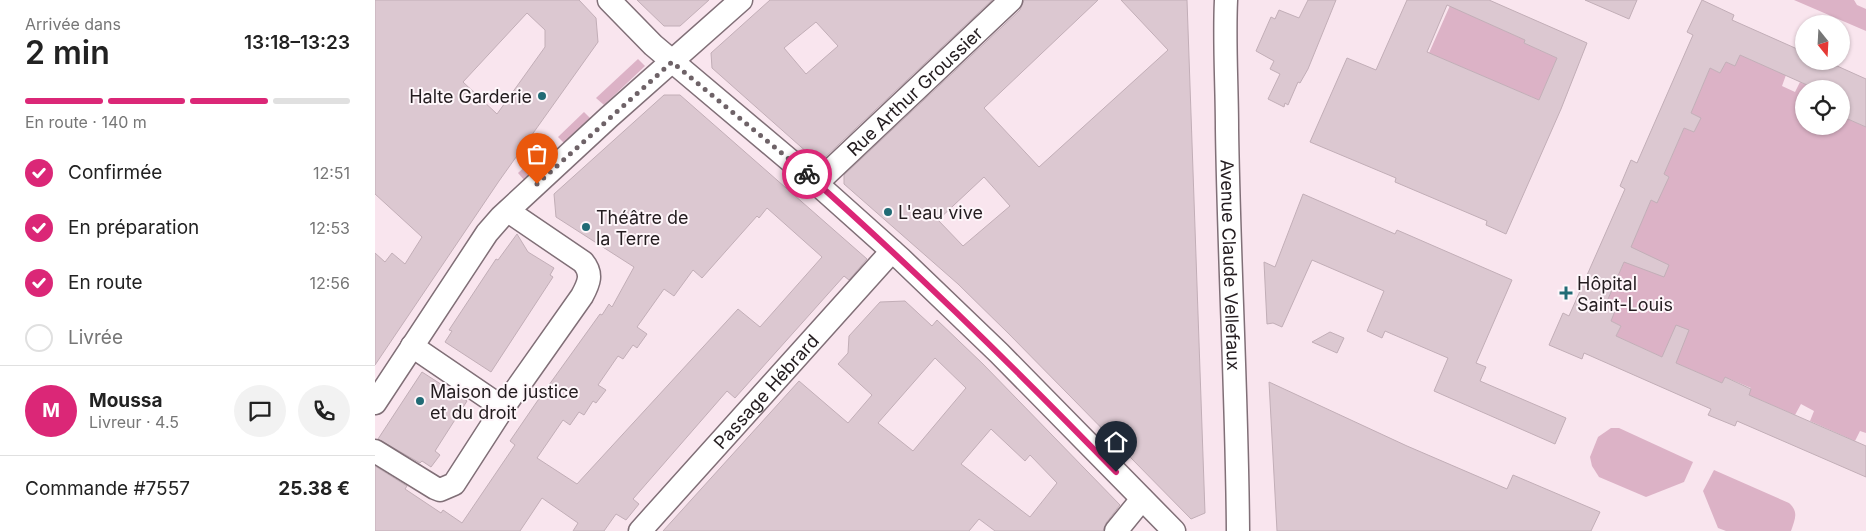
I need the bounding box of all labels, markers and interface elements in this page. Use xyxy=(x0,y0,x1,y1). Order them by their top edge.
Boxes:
text: Arrivée dans xyxy=(25,14,121,34)
north arrow xyxy=(1795,15,1850,70)
map controls xyxy=(1795,15,1850,135)
street label: Rue Arthur Groussier xyxy=(842,22,987,160)
text: 13:18–13:23 xyxy=(244,31,350,54)
text: 2 min xyxy=(25,33,110,72)
button: locate xyxy=(1795,80,1850,135)
place label: Halte Garderie xyxy=(409,86,532,107)
marker: Halte Garderie xyxy=(536,90,548,102)
text: En route · 140 m xyxy=(25,112,147,132)
pin xyxy=(516,133,558,184)
icon: bag xyxy=(523,140,551,168)
courier xyxy=(782,149,832,199)
icon: check xyxy=(25,159,53,187)
street label: Avenue Claude Vellefaux xyxy=(1217,159,1245,371)
icon: bike xyxy=(793,160,821,188)
text: Confirmée xyxy=(68,161,162,184)
text: 12:51 xyxy=(313,163,350,183)
place label: L'eau vive xyxy=(898,202,983,223)
marker: L'eau vive xyxy=(882,206,894,218)
place label: Théâtre de la Terre xyxy=(596,207,688,249)
icon: check xyxy=(25,214,53,242)
text: En préparation xyxy=(68,216,199,239)
text: 12:53 xyxy=(310,218,350,238)
marker: Théâtre de la Terre xyxy=(580,221,592,233)
icon: check xyxy=(25,269,53,297)
text: En route xyxy=(68,271,143,294)
text: 12:56 xyxy=(309,273,350,293)
place label: Hôpital Saint-Louis xyxy=(1577,273,1673,315)
marker: Hôpital Saint-Louis xyxy=(1559,286,1573,300)
text: Livrée xyxy=(68,326,123,349)
street label: Passage Hébrard xyxy=(709,330,823,453)
place label: Maison de justice et du droit xyxy=(430,381,579,423)
button: chat xyxy=(234,385,286,437)
button: phone xyxy=(298,385,350,437)
text: Moussa xyxy=(89,389,163,412)
marker: Maison de justice et du droit xyxy=(414,395,426,407)
text: M xyxy=(42,399,60,422)
text: Livreur · 4.5 xyxy=(89,412,179,432)
pin xyxy=(1095,421,1137,472)
icon: home xyxy=(1102,428,1130,456)
text: Commande #7557 xyxy=(25,477,190,500)
text: 25.38 € xyxy=(278,477,350,500)

